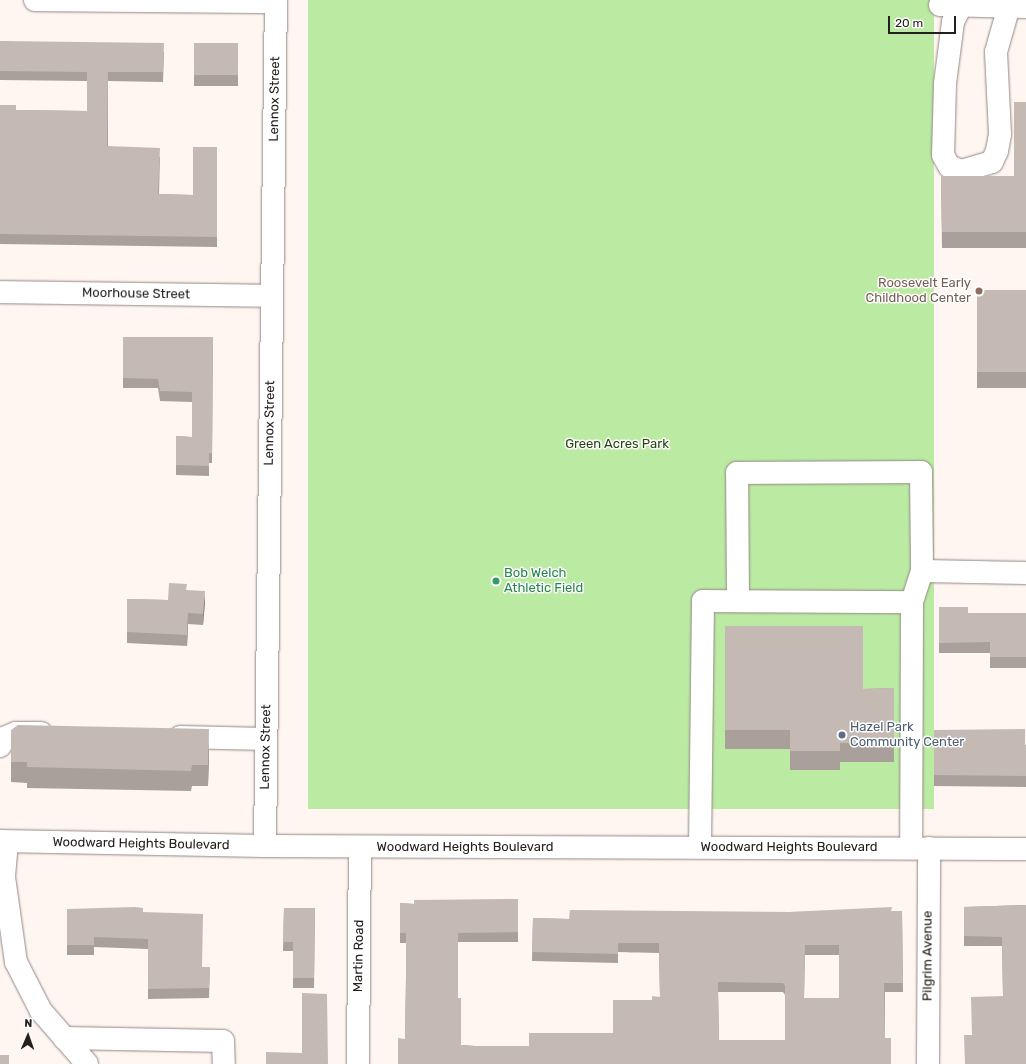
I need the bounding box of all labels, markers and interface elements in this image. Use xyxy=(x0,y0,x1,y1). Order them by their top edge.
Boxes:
scale bar xyxy=(890,8,958,34)
text: 20 m xyxy=(895,16,923,30)
street label: Lennox Street xyxy=(266,56,284,142)
place label: Roosevelt Early Childhood Center xyxy=(866,276,971,307)
street label: Moorhouse Street xyxy=(82,285,190,303)
marker: Roosevelt Early Childhood Center xyxy=(974,286,984,296)
street label: Lennox Street xyxy=(261,380,279,466)
park label: Green Acres Park xyxy=(565,436,669,452)
place label: Bob Welch Athletic Field xyxy=(504,566,583,597)
marker: Bob Welch Athletic Field xyxy=(491,576,501,586)
street label: Lennox Street xyxy=(257,704,275,790)
place label: Hazel Park Community Center xyxy=(850,720,965,751)
marker: Hazel Park Community Center xyxy=(837,730,847,740)
street label: Woodward Heights Boulevard xyxy=(52,835,230,853)
street label: Woodward Heights Boulevard xyxy=(377,839,553,855)
street label: Woodward Heights Boulevard xyxy=(701,839,877,855)
street label: Pilgrim Avenue xyxy=(920,911,936,1001)
street label: Martin Road xyxy=(351,920,367,992)
north arrow xyxy=(8,1016,48,1056)
text: N xyxy=(24,1017,33,1030)

